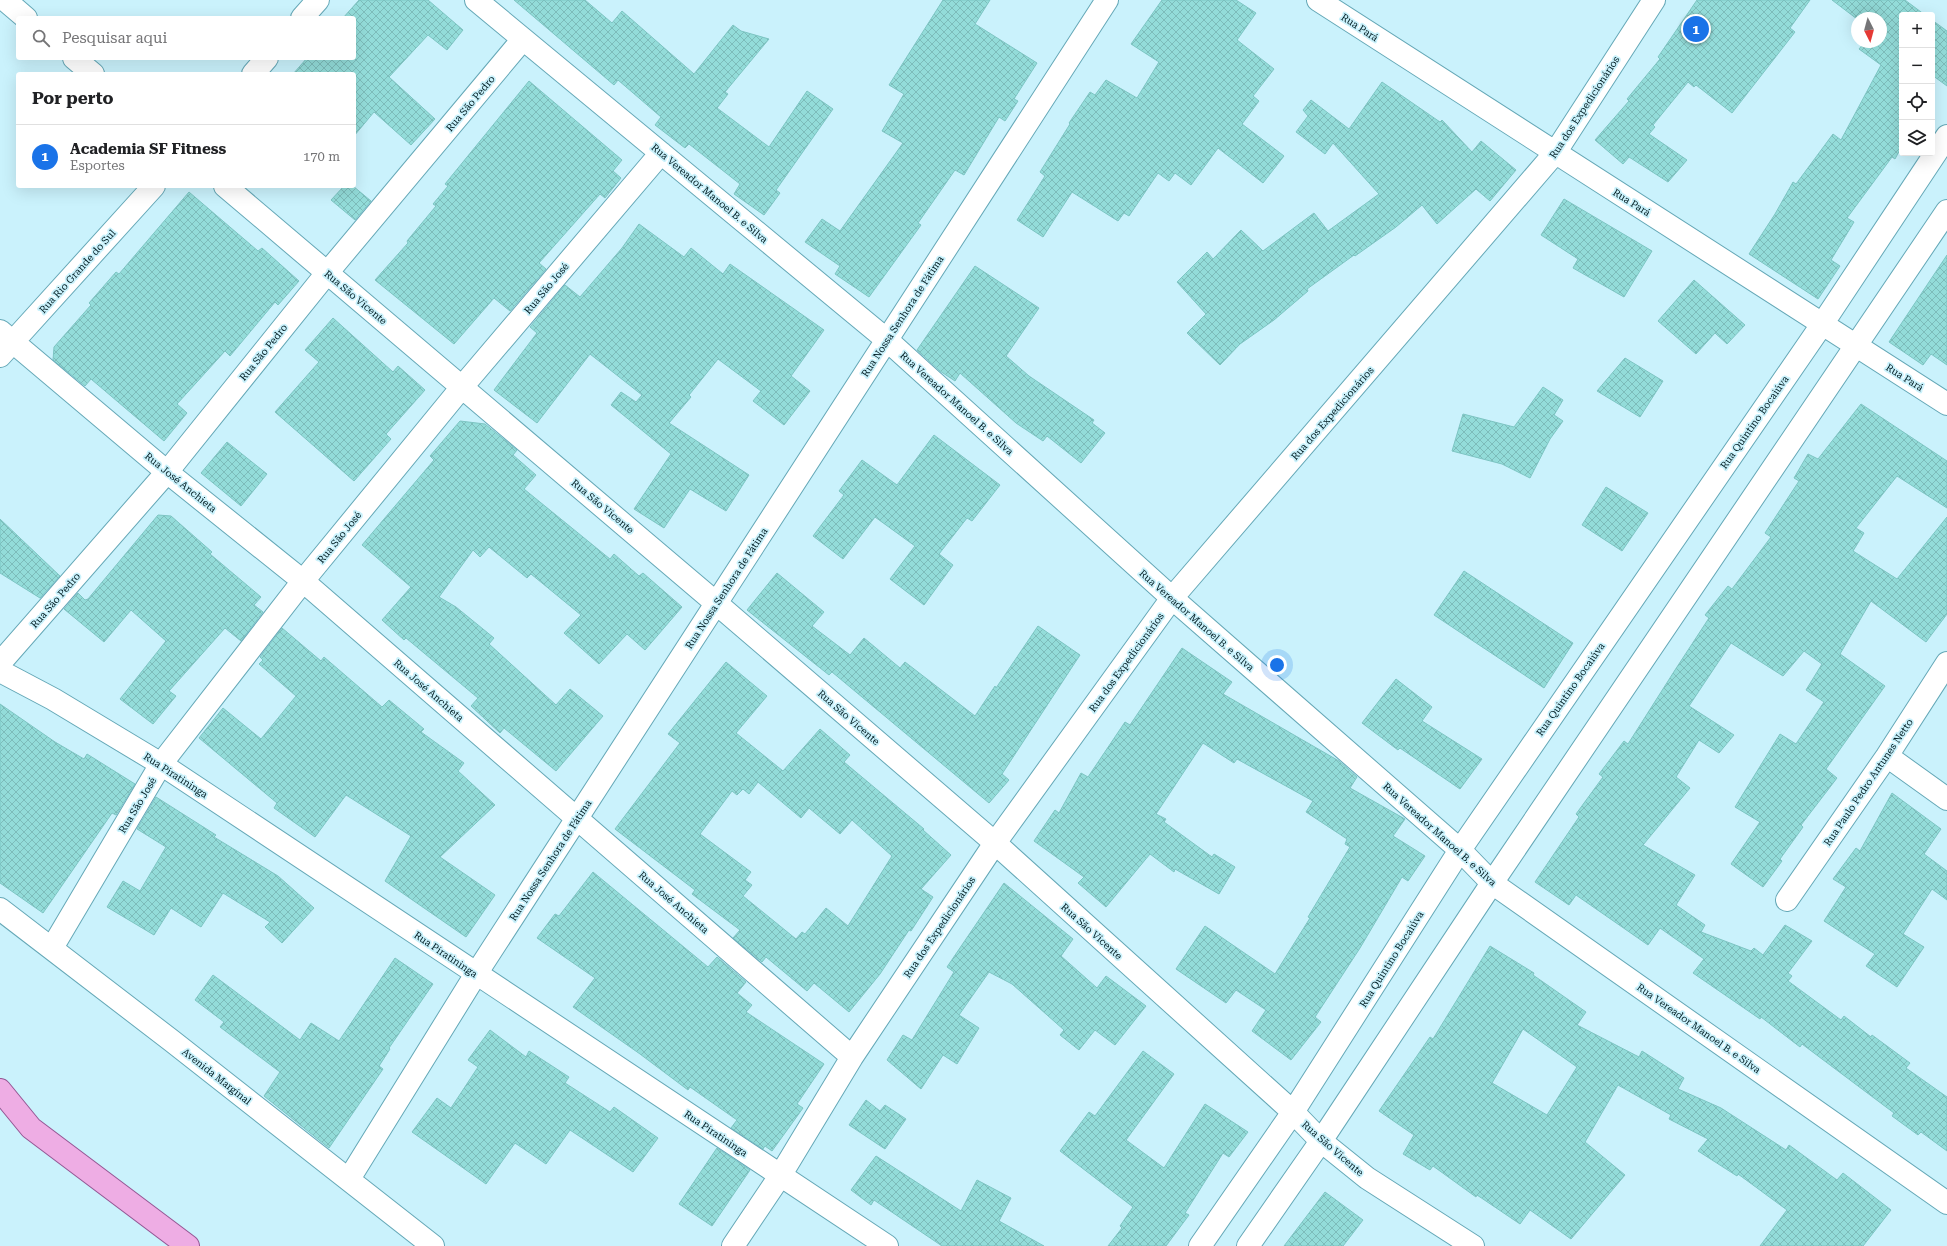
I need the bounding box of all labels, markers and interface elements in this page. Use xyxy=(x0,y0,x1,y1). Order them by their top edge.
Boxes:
street label: Rua Pará xyxy=(1339,11,1381,44)
north arrow xyxy=(1851,12,1887,48)
map controls xyxy=(1899,12,1935,156)
button: + xyxy=(1899,12,1935,48)
pin: 1 xyxy=(1683,14,1709,44)
search box xyxy=(16,16,356,60)
icon: search xyxy=(30,27,52,49)
text: Pesquisar aqui xyxy=(62,29,167,47)
button: − xyxy=(1899,48,1935,84)
street label: Rua dos Expedicionários xyxy=(1547,54,1622,160)
street label: Rua São Pedro xyxy=(444,73,497,133)
button: locate xyxy=(1899,84,1935,120)
text: Por perto xyxy=(32,88,113,108)
button: layers xyxy=(1899,120,1935,156)
text: Academia SF Fitness xyxy=(70,140,226,158)
street label: Rua Vereador Manoel B. e Silva xyxy=(649,142,770,246)
text: 1 xyxy=(41,149,49,164)
text: 170 m xyxy=(303,149,340,164)
text: Esportes xyxy=(70,158,125,173)
street label: Rua Pará xyxy=(1611,187,1653,219)
street label: Rua Rio Grande do Sul xyxy=(37,227,118,315)
street label: Rua Nossa Senhora de Fátima xyxy=(859,253,946,379)
street label: Rua São José xyxy=(522,260,571,316)
street label: Rua São Vicente xyxy=(322,268,389,327)
street label: Rua São Pedro xyxy=(237,322,290,383)
street label: Rua Vereador Manoel B. e Silva xyxy=(898,350,1016,457)
street label: Rua Pará xyxy=(1884,362,1926,394)
street label: Rua dos Expedicionários xyxy=(1289,364,1376,462)
street label: Rua Quintino Bocaiúva xyxy=(1718,373,1791,471)
street label: Rua José Anchieta xyxy=(143,450,219,515)
street label: Rua São Vicente xyxy=(569,477,636,536)
street label: Rua São José xyxy=(315,509,364,565)
street label: Rua Nossa Senhora de Fátima xyxy=(683,525,770,651)
street label: Rua Vereador Manoel B. e Silva xyxy=(1137,568,1257,674)
street label: Rua São Pedro xyxy=(28,570,82,630)
street label: Rua dos Expedicionários xyxy=(1087,610,1166,714)
street label: Rua Quintino Bocaiúva xyxy=(1534,640,1607,738)
your location xyxy=(1267,655,1287,675)
street label: Rua José Anchieta xyxy=(392,657,466,724)
street label: Rua São Vicente xyxy=(816,688,882,747)
street label: Rua Paulo Pedro Antunes Netto xyxy=(1822,717,1915,848)
street label: Rua Piratininga xyxy=(142,751,210,800)
street label: Rua São José xyxy=(116,775,159,835)
street label: Rua Vereador Manoel B. e Silva xyxy=(1381,781,1499,888)
street label: Rua Nossa Senhora de Fátima xyxy=(507,797,594,923)
street label: Rua José Anchieta xyxy=(637,869,711,936)
street label: Rua dos Expedicionários xyxy=(901,874,978,980)
street label: Rua São Vicente xyxy=(1059,901,1125,962)
street label: Rua Quintino Bocaiúva xyxy=(1357,909,1426,1009)
street label: Rua Piratininga xyxy=(412,929,480,980)
street label: Rua Vereador Manoel B. e Silva xyxy=(1635,981,1763,1076)
street label: Avenida Marginal xyxy=(180,1046,253,1107)
street label: Rua Piratininga xyxy=(682,1108,750,1159)
street label: Rua São Vicente xyxy=(1300,1119,1366,1178)

